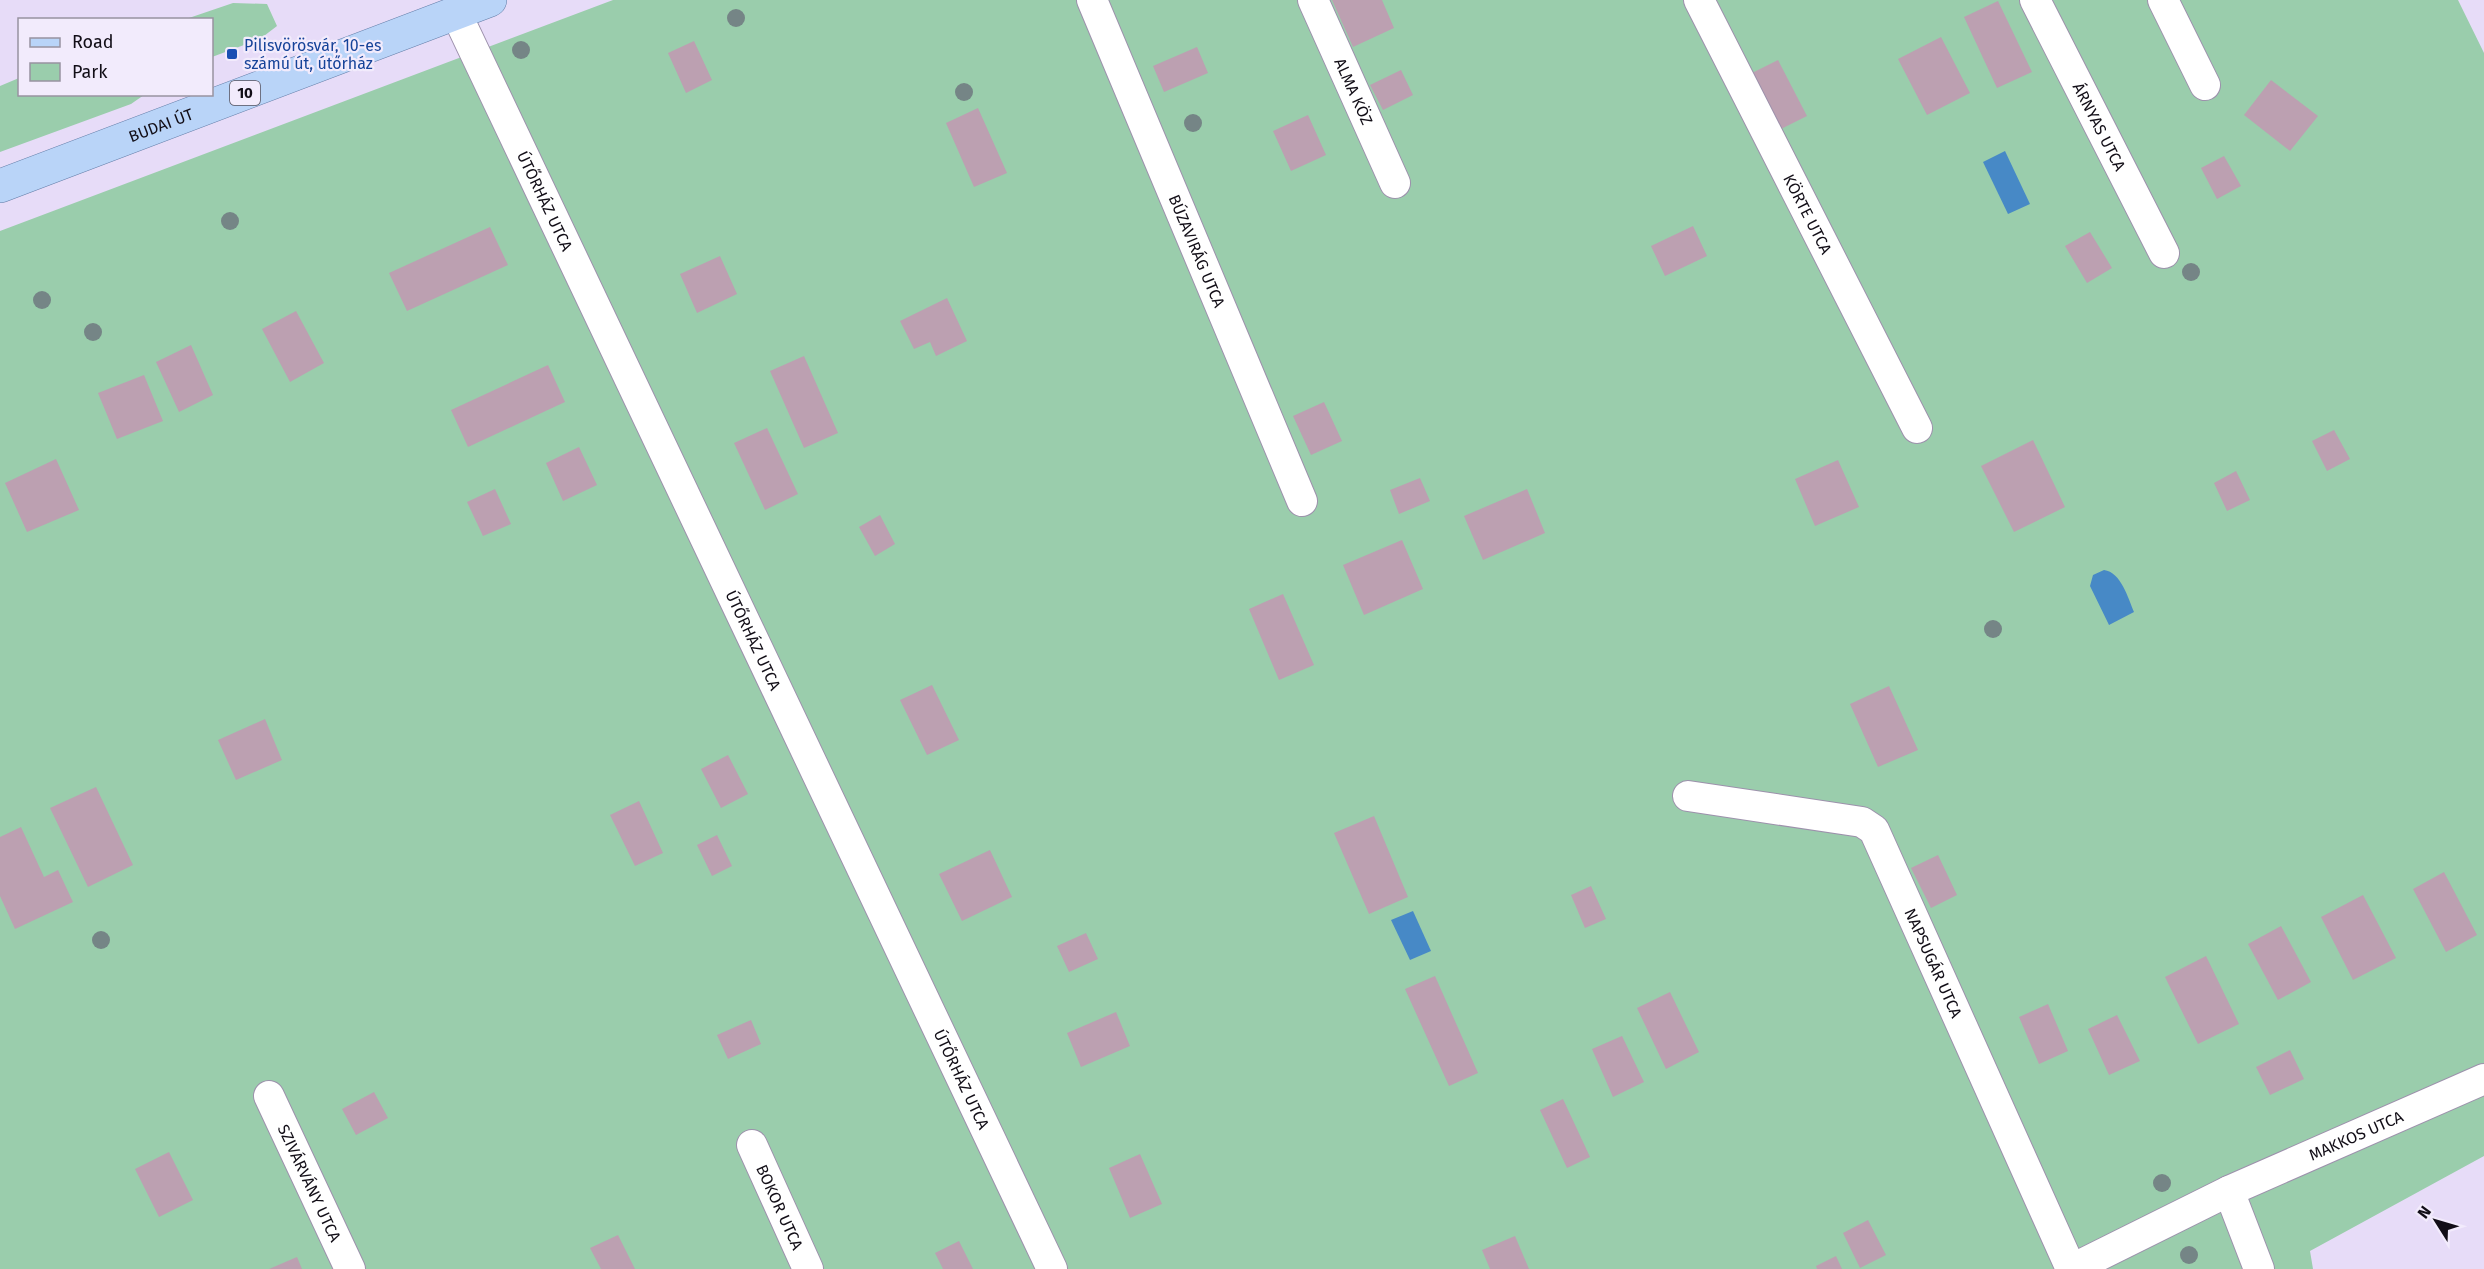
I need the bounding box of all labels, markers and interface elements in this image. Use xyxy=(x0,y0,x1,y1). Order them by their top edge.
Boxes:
legend xyxy=(18,18,213,96)
text: Road xyxy=(72,31,114,53)
place label: Pilisvörösvár, 10-es számú út, útőrház xyxy=(244,36,381,73)
marker: Pilisvörösvár, 10-es számú út, útőrház xyxy=(225,47,239,61)
street label: ALMA KÖZ xyxy=(1331,55,1377,128)
text: Park xyxy=(72,61,108,83)
street label: ÁRNYAS UTCA xyxy=(2069,79,2130,175)
road number: 10 xyxy=(230,81,260,105)
street label: BUDAI ÚT xyxy=(126,104,196,146)
street label: ÚTŐRHÁZ UTCA xyxy=(513,148,577,255)
street label: KÖRTE UTCA xyxy=(1780,171,1837,258)
street label: BÚZAVIRÁG UTCA xyxy=(1165,192,1230,311)
street label: ÚTŐRHÁZ UTCA xyxy=(722,587,786,694)
street label: NAPSUGÁR UTCA xyxy=(1901,905,1967,1021)
street label: ÚTŐRHÁZ UTCA xyxy=(930,1026,994,1133)
street label: MAKKOS UTCA xyxy=(2306,1106,2406,1164)
street label: SZIVÁRVÁNY UTCA xyxy=(274,1121,346,1245)
street label: BOKOR UTCA xyxy=(753,1161,808,1253)
north arrow xyxy=(2406,1191,2466,1251)
text: N xyxy=(2414,1202,2435,1222)

